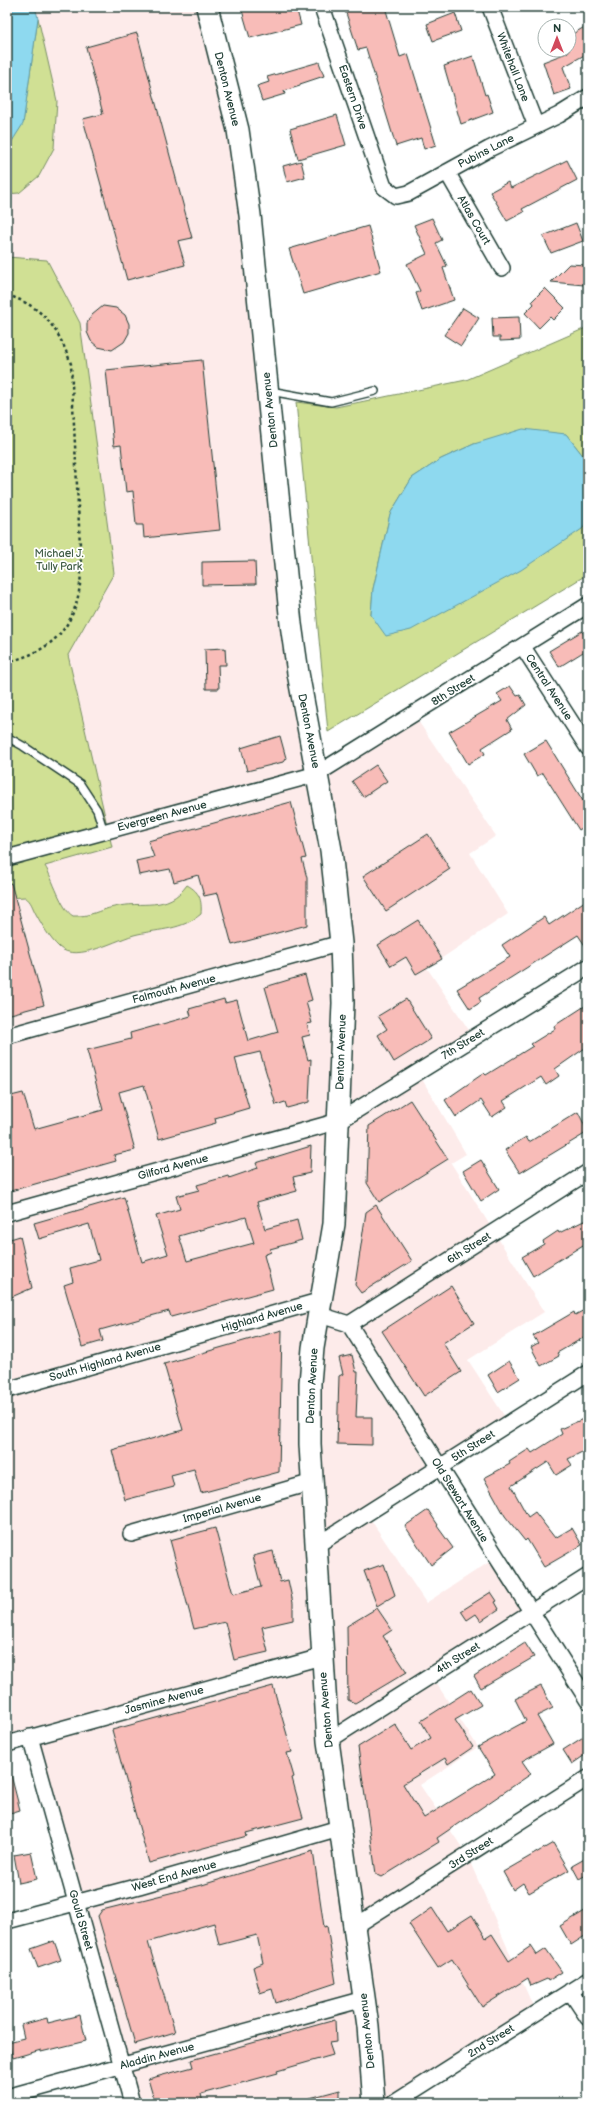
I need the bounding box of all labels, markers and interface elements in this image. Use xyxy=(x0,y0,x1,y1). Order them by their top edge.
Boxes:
north arrow xyxy=(537,18,577,58)
text: N xyxy=(553,22,561,35)
street label: Whitehall Lane xyxy=(494,31,532,104)
street label: Denton Avenue xyxy=(212,51,243,128)
street label: Eastern Drive xyxy=(336,63,370,131)
street label: Pubins Lane xyxy=(456,131,517,171)
street label: Atlas Court xyxy=(455,193,494,247)
street label: Denton Avenue xyxy=(260,371,280,448)
park label: Michael J. Tully Park xyxy=(34,547,84,573)
street label: Central Avenue xyxy=(523,651,575,723)
street label: 8th Street xyxy=(429,671,478,708)
street label: Denton Avenue xyxy=(295,692,323,770)
street label: Evergreen Avenue xyxy=(116,798,209,834)
street label: Falmouth Avenue xyxy=(131,972,217,1006)
street label: Denton Avenue xyxy=(333,1013,349,1090)
street label: 7th Street xyxy=(439,1025,487,1062)
street label: Gilford Avenue xyxy=(136,1151,210,1183)
street label: 6th Street xyxy=(445,1229,494,1267)
street label: Highland Avenue xyxy=(220,1299,305,1335)
street label: South Highland Avenue xyxy=(48,1340,163,1384)
street label: Denton Avenue xyxy=(304,1347,321,1424)
street label: 5th Street xyxy=(449,1427,498,1464)
street label: Old Stewart Avenue xyxy=(429,1455,491,1545)
street label: Imperial Avenue xyxy=(182,1491,263,1525)
street label: 4th Street xyxy=(434,1639,483,1677)
street label: Denton Avenue xyxy=(316,1671,336,1748)
street label: Jasmine Avenue xyxy=(123,1683,205,1717)
street label: 3rd Street xyxy=(446,1834,496,1872)
street label: West End Avenue xyxy=(130,1858,218,1894)
street label: Gould Street xyxy=(66,1888,96,1952)
street label: Denton Avenue xyxy=(357,1992,377,2069)
street label: 2nd Street xyxy=(466,2021,517,2060)
street label: Aladdin Avenue xyxy=(118,2040,196,2072)

